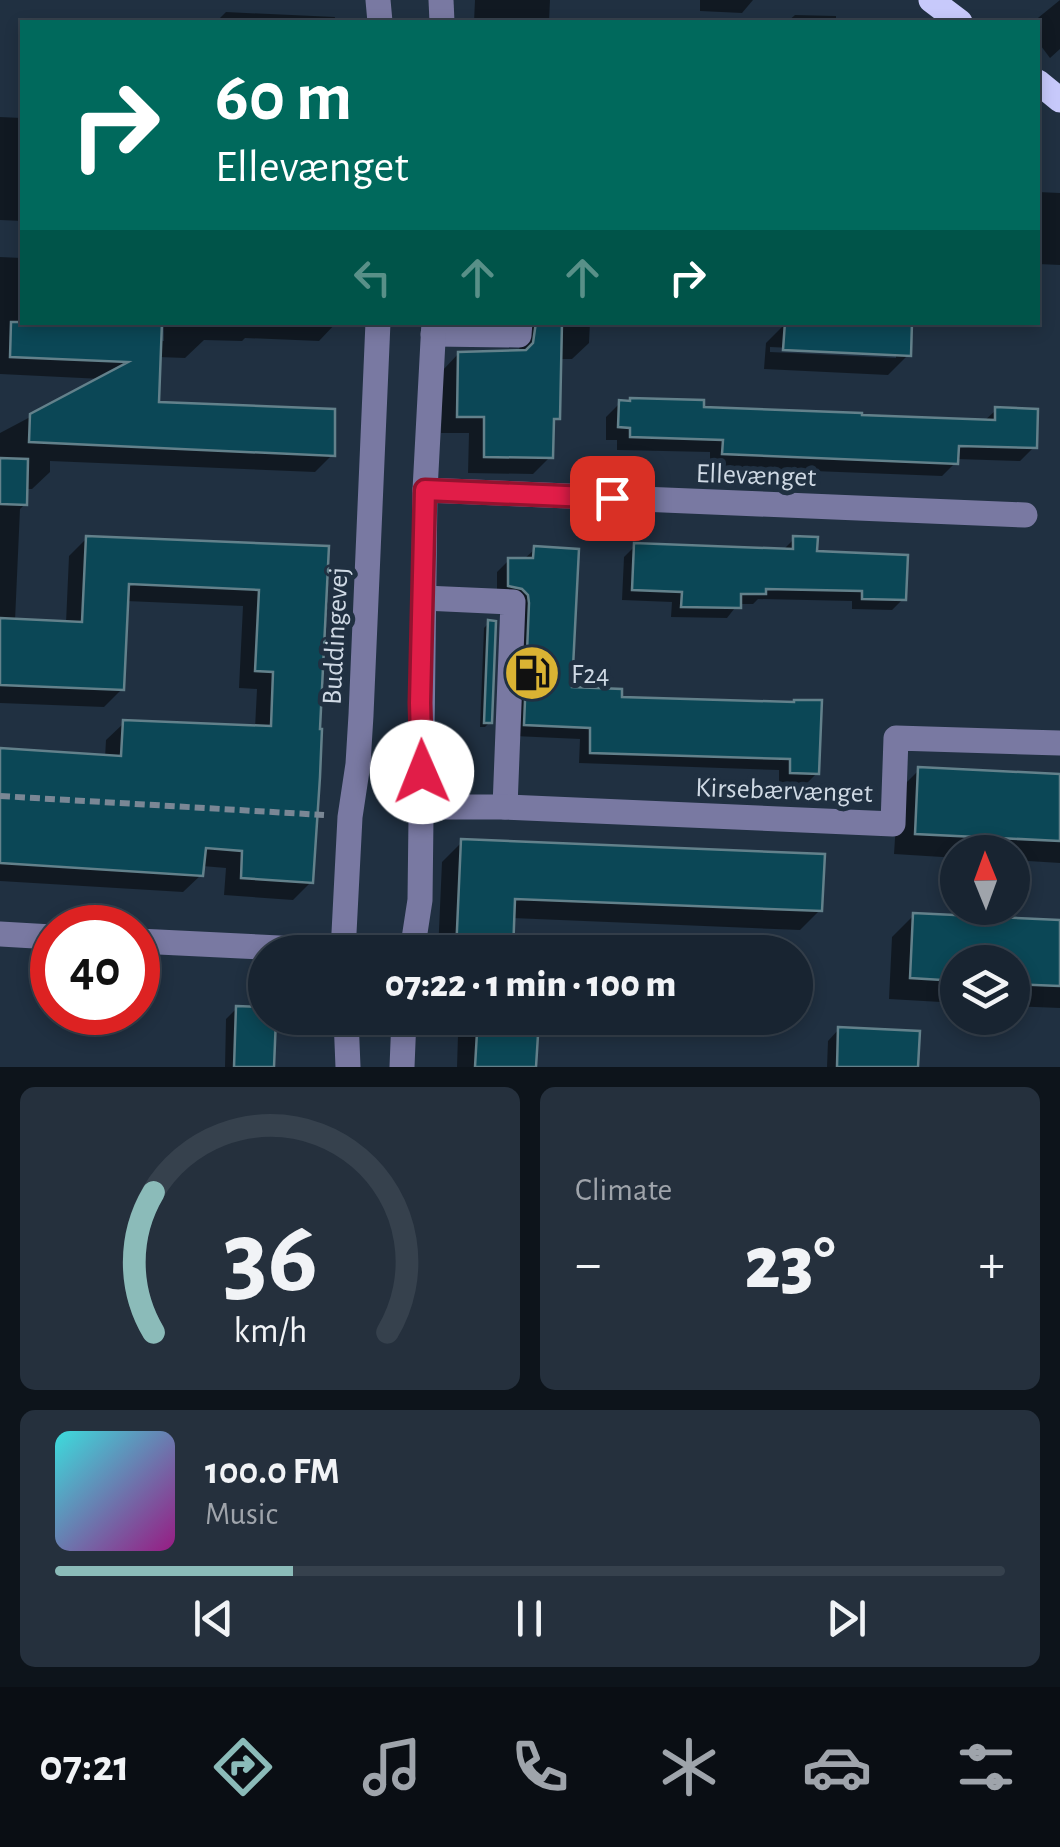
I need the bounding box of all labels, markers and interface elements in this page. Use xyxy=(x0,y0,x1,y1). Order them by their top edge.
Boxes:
icon: right xyxy=(50,60,180,190)
text: 60 m xyxy=(215,63,352,133)
text: Ellevænget xyxy=(215,145,409,190)
icon: left xyxy=(345,250,400,305)
icon: ahead xyxy=(450,250,505,305)
icon: ahead xyxy=(555,250,610,305)
icon: right xyxy=(660,250,715,305)
pin xyxy=(570,456,655,541)
street label: Ellevænget xyxy=(695,460,817,492)
icon: arrive xyxy=(585,471,640,526)
street label: Buddingevej xyxy=(318,567,354,706)
fuel station icon: F24 xyxy=(502,643,562,703)
place label: F24 xyxy=(571,661,609,689)
position arrow xyxy=(370,720,474,824)
street label: Kirsebærvænget xyxy=(695,774,873,808)
north arrow xyxy=(940,835,1030,925)
map controls xyxy=(940,835,1030,1035)
speed limit sign: 40 xyxy=(30,905,160,1035)
button: layers xyxy=(940,945,1030,1035)
text: 07:22 · 1 min · 100 m xyxy=(385,966,676,1004)
text: Climate xyxy=(575,1174,672,1206)
text: 36 xyxy=(222,1207,318,1311)
text: 23° xyxy=(745,1227,835,1302)
text: − xyxy=(575,1237,601,1292)
text: + xyxy=(979,1237,1005,1292)
text: km/h xyxy=(233,1313,307,1349)
text: 100.0 FM xyxy=(205,1453,340,1491)
text: Music xyxy=(205,1498,278,1530)
icon: previous xyxy=(186,1591,241,1646)
icon: pause xyxy=(502,1591,557,1646)
icon: next xyxy=(819,1591,874,1646)
icon: directions xyxy=(208,1732,278,1802)
icon: music xyxy=(357,1732,427,1802)
icon: phone xyxy=(505,1732,575,1802)
icon: climate xyxy=(654,1732,724,1802)
icon: car xyxy=(802,1732,872,1802)
icon: filters xyxy=(951,1732,1021,1802)
text: 07:21 xyxy=(39,1744,130,1789)

